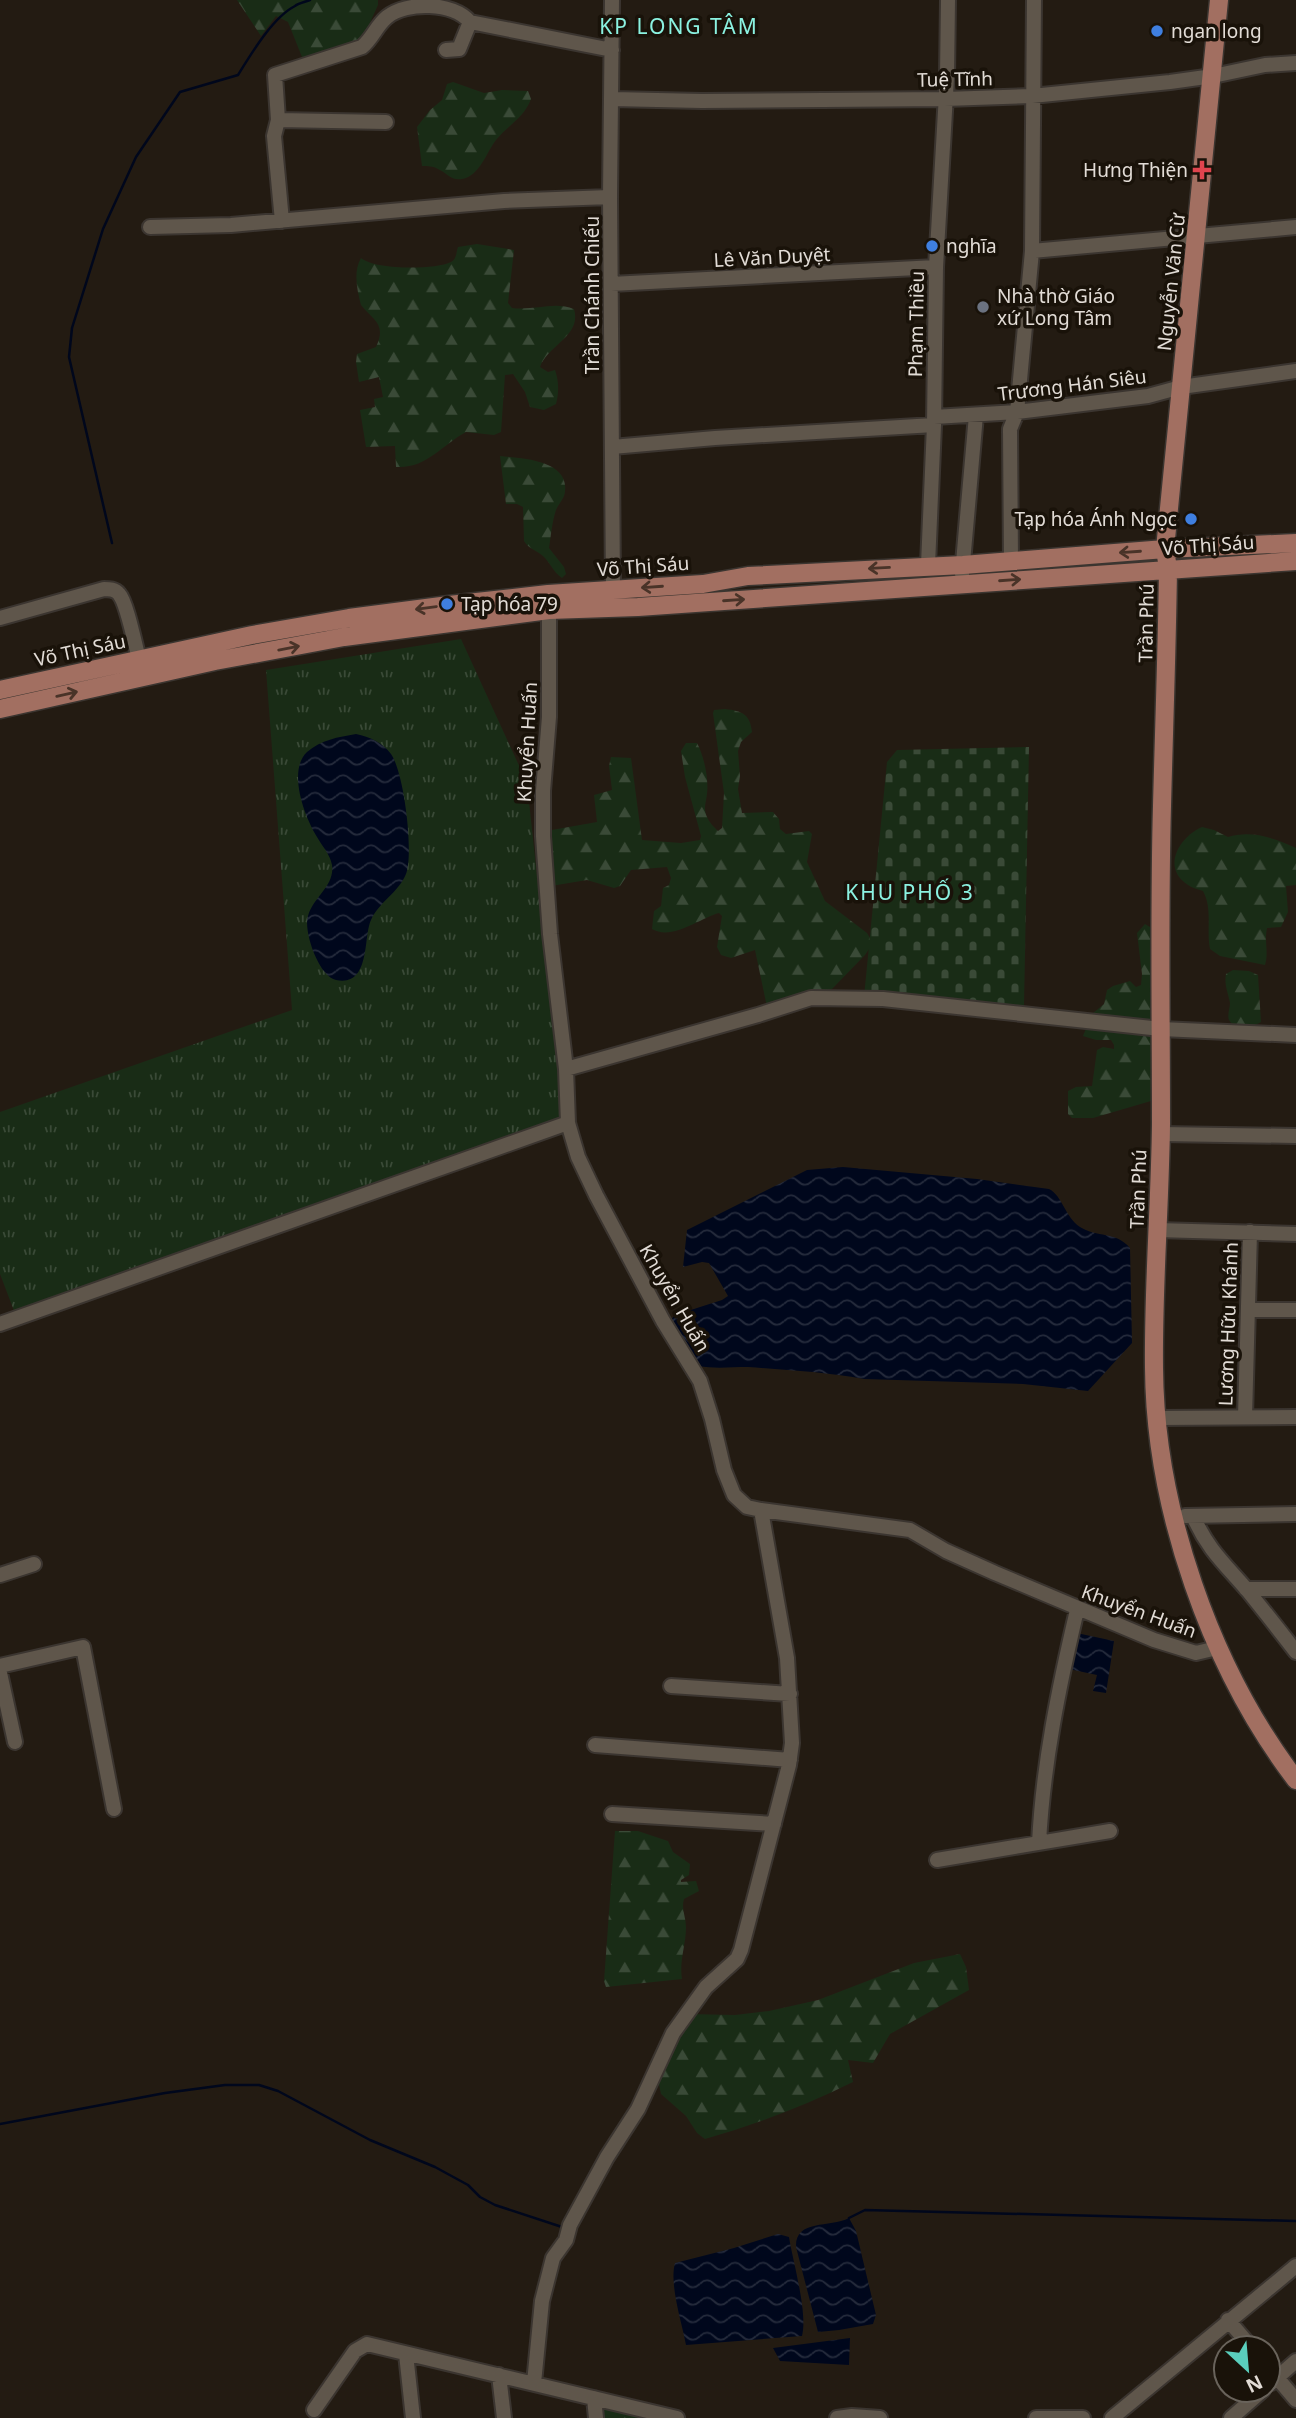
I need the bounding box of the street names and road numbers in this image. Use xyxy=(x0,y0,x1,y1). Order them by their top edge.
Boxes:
street label: Tuệ Tĩnh xyxy=(917,65,993,93)
street label: Nguyễn Văn Cừ xyxy=(1151,211,1191,352)
street label: Trần Chánh Chiếu xyxy=(579,216,605,374)
street label: Lê Văn Duyệt xyxy=(713,241,831,273)
street label: Phạm Thiều xyxy=(902,271,930,377)
street label: Trương Hán Siêu xyxy=(996,363,1148,407)
street label: Võ Thị Sáu xyxy=(1161,529,1255,561)
street label: Võ Thị Sáu xyxy=(596,550,690,582)
street label: Trần Phú xyxy=(1132,583,1160,663)
street label: Võ Thị Sáu xyxy=(32,628,128,672)
street label: Khuyển Huấn xyxy=(511,681,543,803)
street label: Trần Phú xyxy=(1124,1149,1152,1229)
street label: Khuyển Huấn xyxy=(634,1239,716,1357)
street label: Lương Hữu Khánh xyxy=(1212,1242,1244,1406)
street label: Khuyển Huấn xyxy=(1078,1578,1200,1644)

